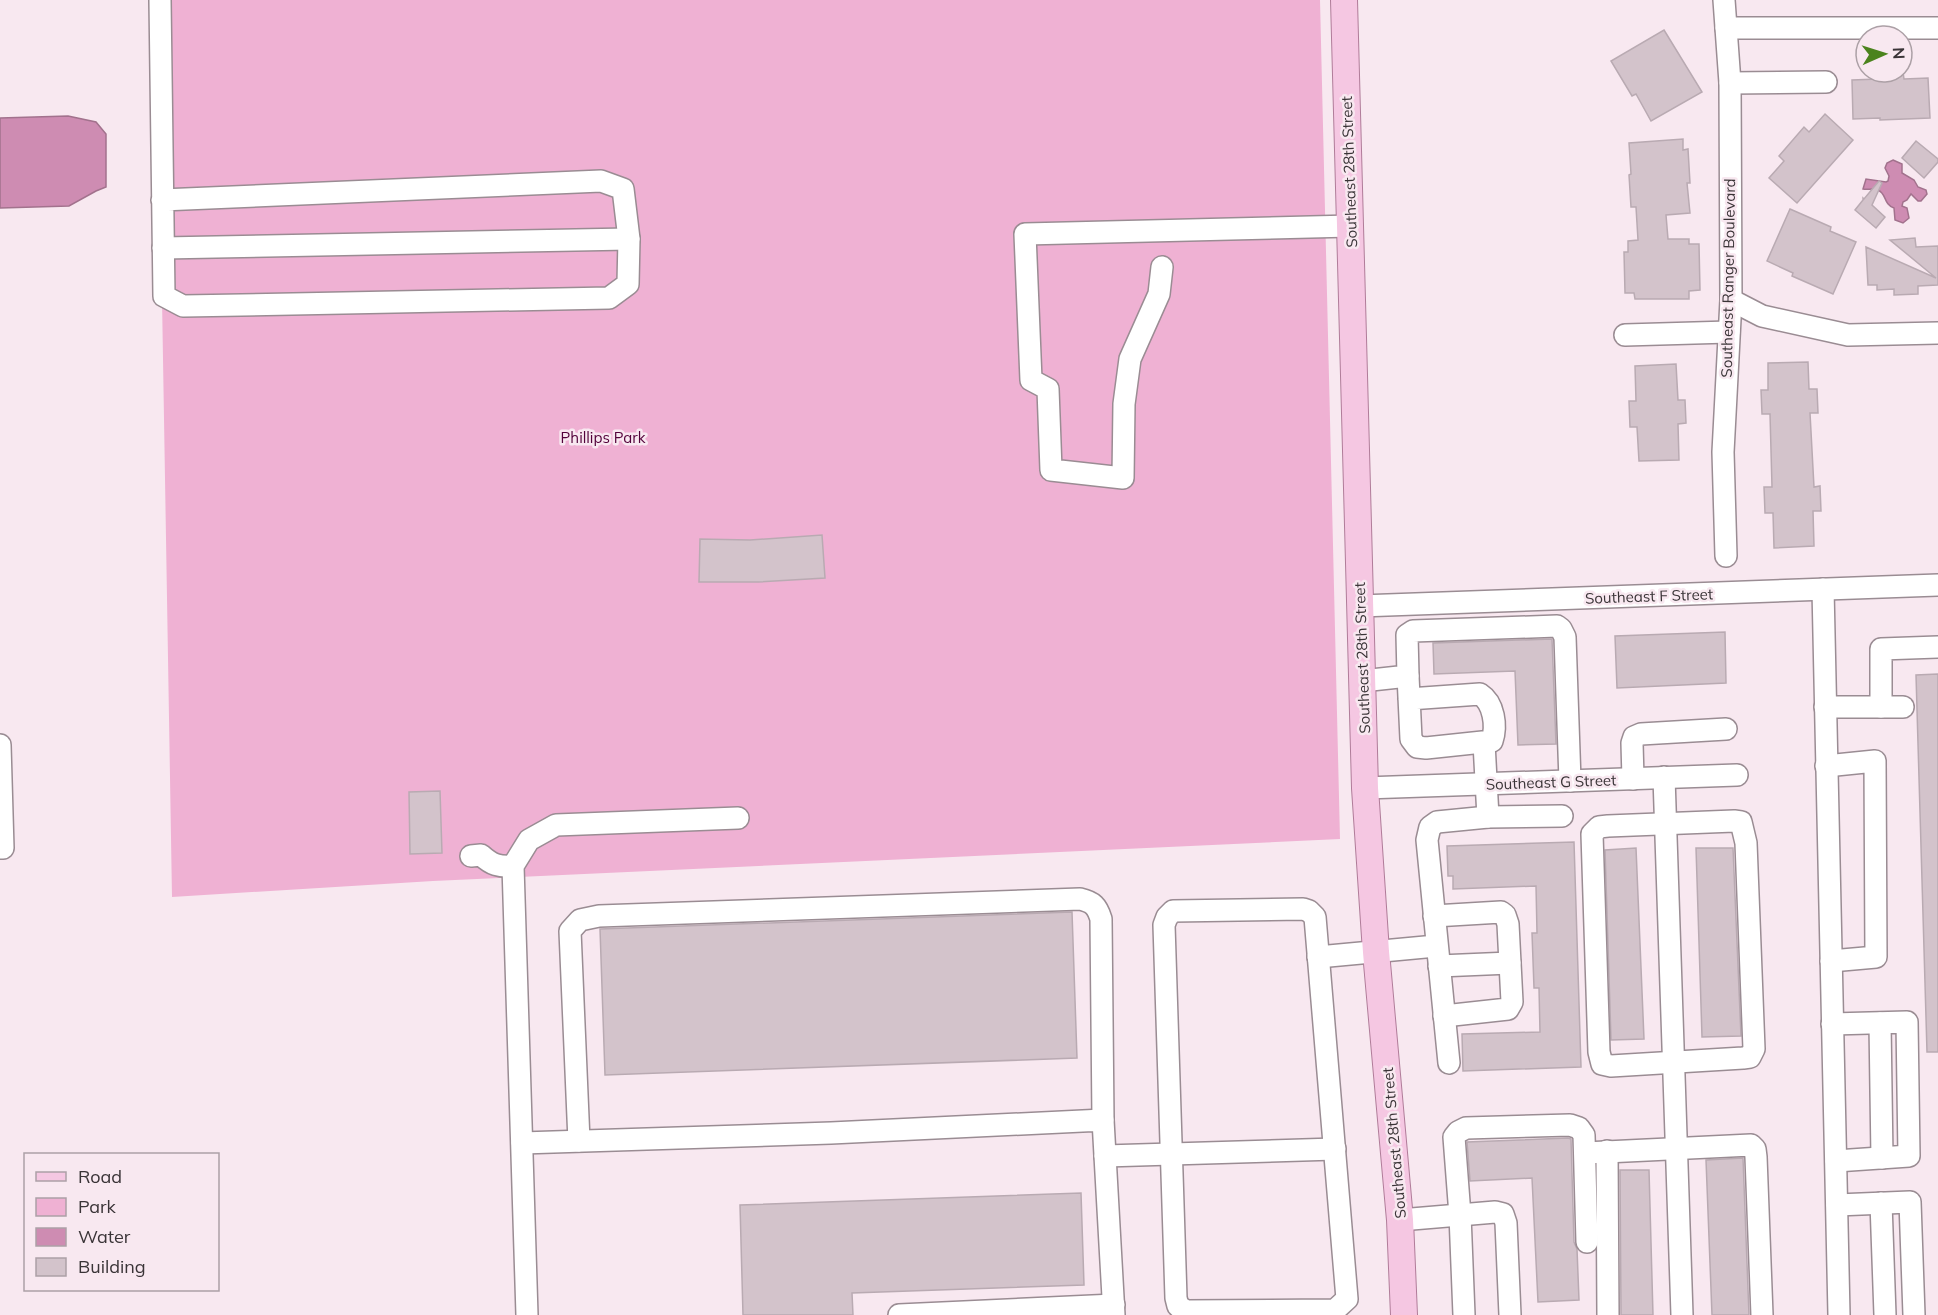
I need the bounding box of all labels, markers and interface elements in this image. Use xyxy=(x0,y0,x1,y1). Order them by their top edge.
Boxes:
north arrow xyxy=(1854,24,1914,84)
text: N xyxy=(1889,47,1909,60)
street label: Southeast 28th Street xyxy=(1337,96,1361,248)
street label: Southeast Ranger Boulevard xyxy=(1717,178,1739,378)
park label: Phillips Park xyxy=(561,428,646,447)
street label: Southeast 28th Street xyxy=(1350,582,1374,734)
street label: Southeast F Street xyxy=(1585,584,1713,608)
street label: Southeast G Street xyxy=(1485,770,1617,794)
street label: Southeast 28th Street xyxy=(1378,1067,1410,1219)
legend xyxy=(24,1153,219,1291)
text: Road xyxy=(78,1165,122,1188)
text: Park xyxy=(78,1195,117,1218)
text: Water xyxy=(78,1225,131,1248)
text: Building xyxy=(78,1255,146,1278)

